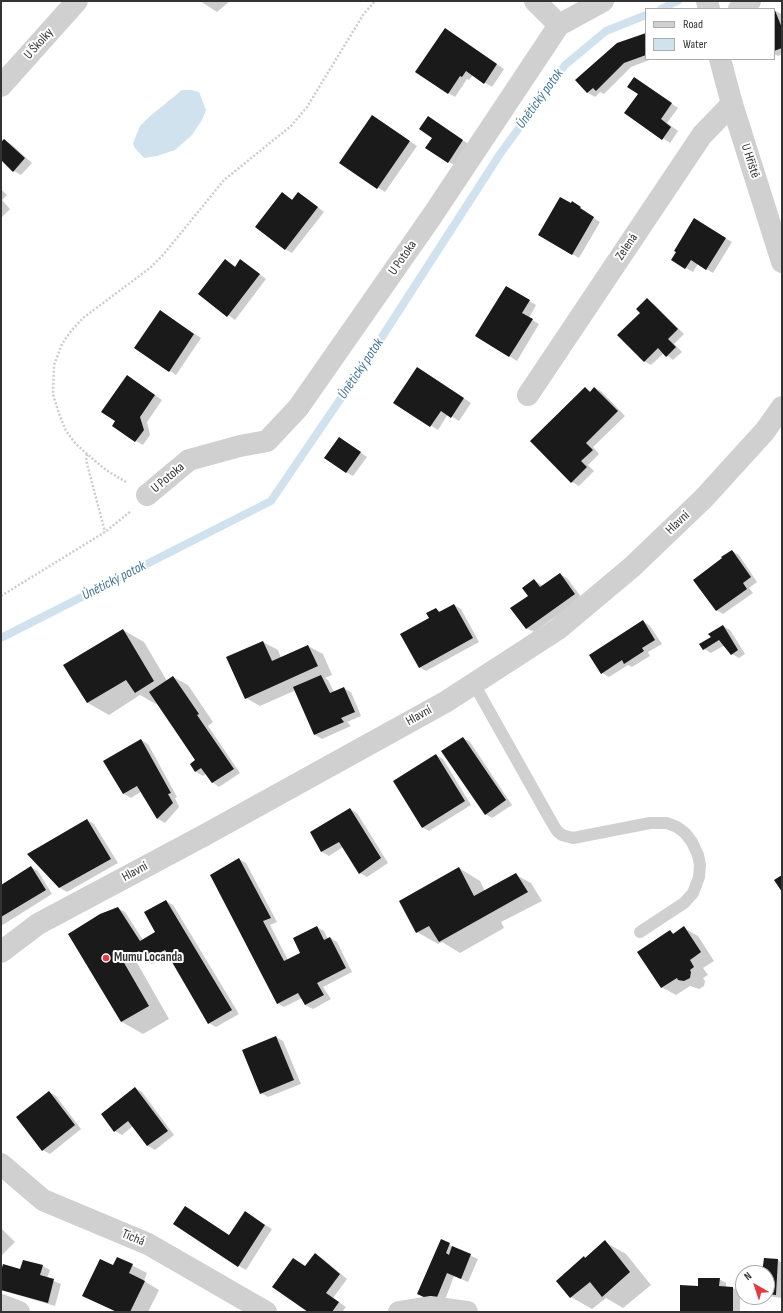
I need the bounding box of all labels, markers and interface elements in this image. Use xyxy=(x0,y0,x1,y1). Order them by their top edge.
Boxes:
legend xyxy=(645,8,775,60)
text: Road xyxy=(683,17,703,32)
street label: U Školky xyxy=(21,25,57,63)
text: Water xyxy=(683,37,707,52)
water label: Únětický potok xyxy=(513,66,567,132)
street label: U Hřiště xyxy=(737,142,763,180)
street label: Zelená xyxy=(613,231,641,263)
street label: U Potoka xyxy=(386,238,420,278)
water label: Únětický potok xyxy=(335,336,387,402)
street label: U Potoka xyxy=(148,460,188,496)
street label: Hlavní xyxy=(663,508,693,538)
water label: Únětický potok xyxy=(79,558,149,604)
street label: Hlavní xyxy=(403,703,435,729)
street label: Hlavní xyxy=(119,859,151,885)
place label: Mumu Locanda xyxy=(114,950,182,966)
marker: Mumu Locanda xyxy=(101,953,111,963)
street label: Tichá xyxy=(119,1226,147,1250)
north arrow xyxy=(735,1265,775,1305)
text: N xyxy=(741,1269,754,1283)

